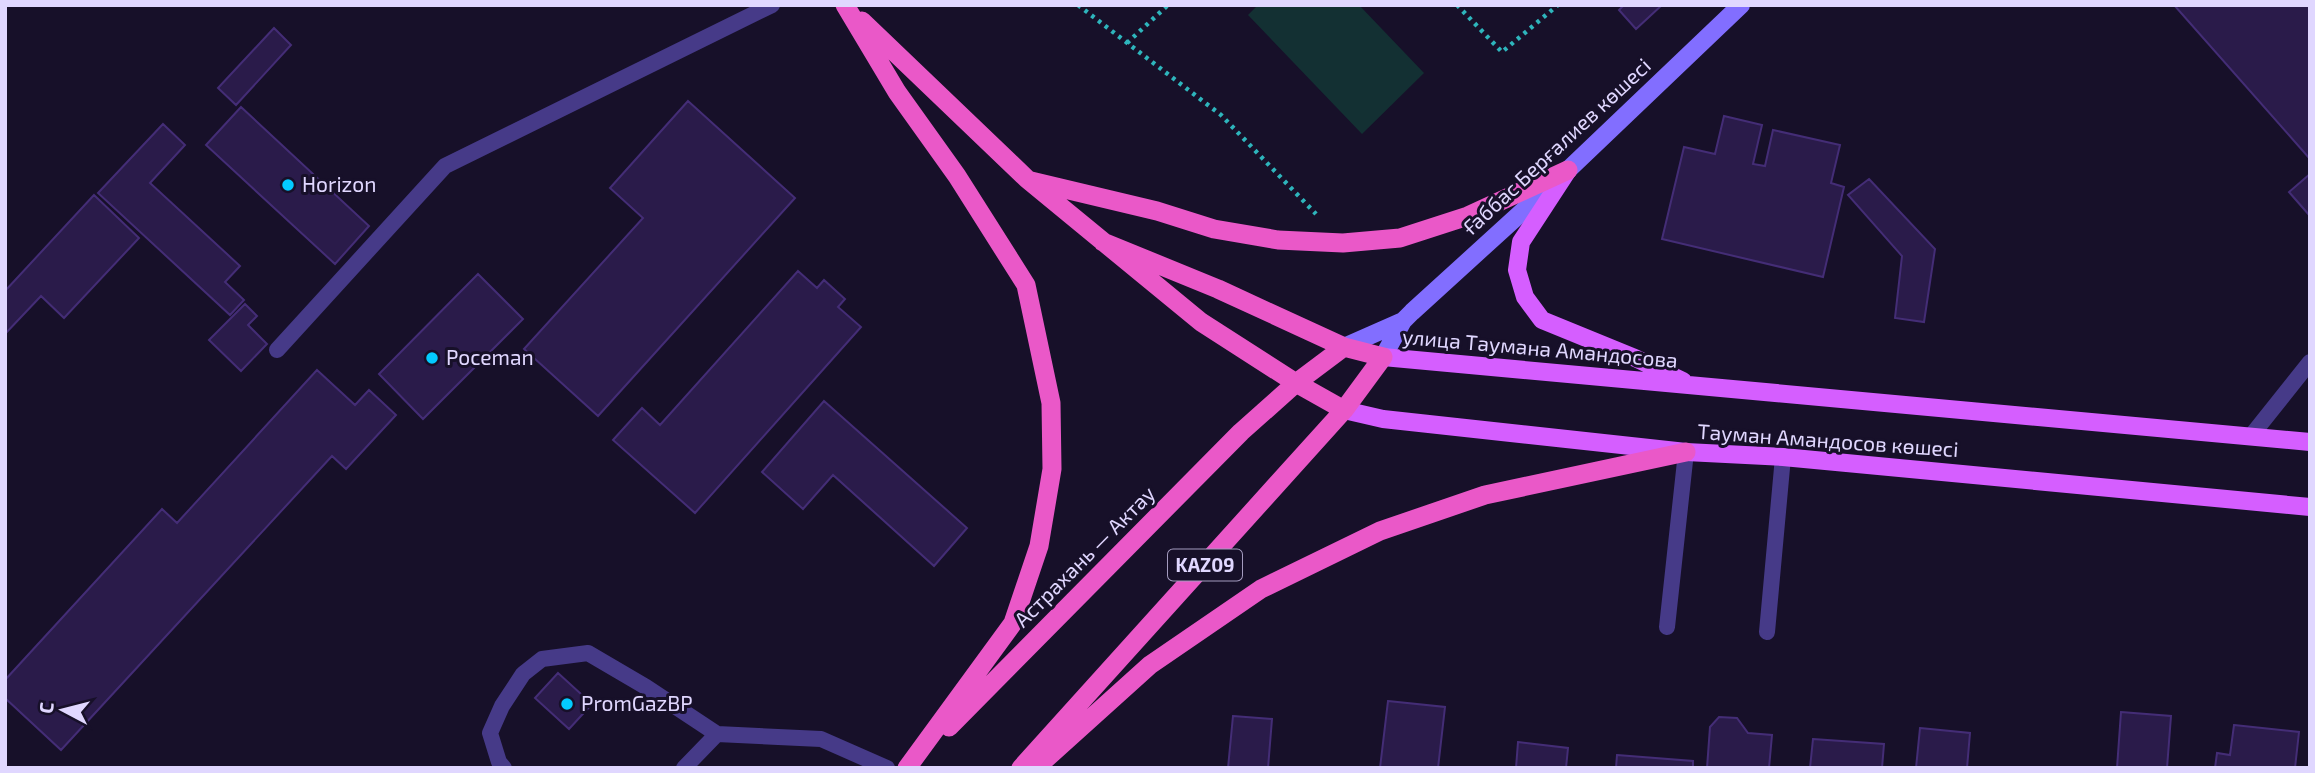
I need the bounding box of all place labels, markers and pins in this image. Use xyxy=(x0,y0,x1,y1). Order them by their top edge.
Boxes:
place label: Horizon xyxy=(302,171,376,196)
marker: Horizon xyxy=(280,177,296,193)
place label: Poceman xyxy=(446,344,534,369)
marker: Poceman xyxy=(424,350,440,366)
place label: PromGazBP xyxy=(581,690,693,715)
marker: PromGazBP xyxy=(559,696,575,712)

